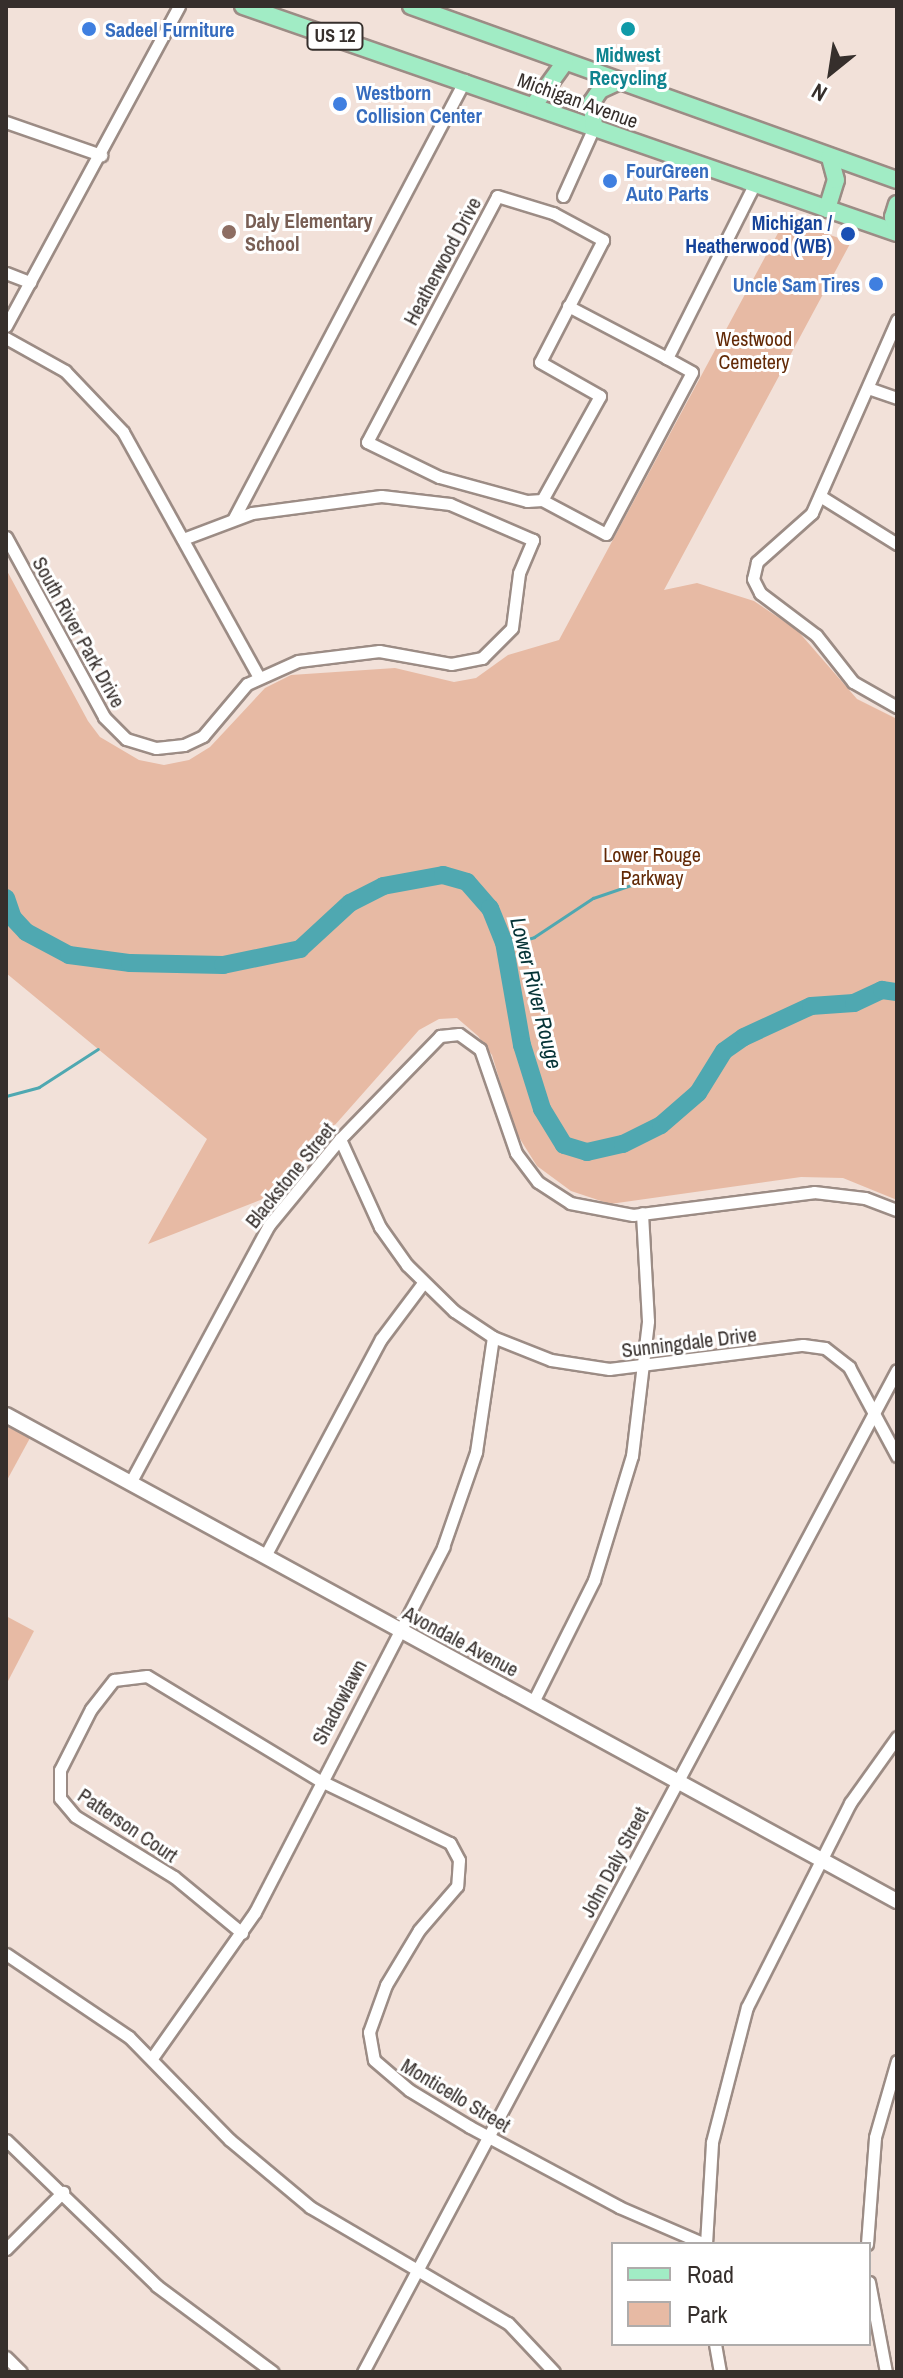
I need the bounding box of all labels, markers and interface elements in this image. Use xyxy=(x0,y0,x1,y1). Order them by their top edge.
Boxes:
place label: Sadeel Furniture xyxy=(105,17,234,41)
marker: Sadeel Furniture xyxy=(80,20,98,38)
marker: Midwest Recycling xyxy=(619,20,637,38)
road number: US 12 xyxy=(305,22,365,50)
north arrow xyxy=(791,32,871,112)
place label: Midwest Recycling xyxy=(589,42,667,89)
street label: Michigan Avenue xyxy=(514,67,642,133)
text: N xyxy=(806,77,832,109)
place label: Westborn Collision Center xyxy=(356,80,482,127)
marker: Westborn Collision Center xyxy=(331,95,349,113)
place label: FourGreen Auto Parts xyxy=(626,158,709,205)
marker: FourGreen Auto Parts xyxy=(601,172,619,190)
street label: Heatherwood Drive xyxy=(398,193,486,329)
place label: Daly Elementary School xyxy=(245,208,373,255)
place label: Michigan / Heatherwood (WB) xyxy=(685,210,832,257)
marker: Daly Elementary School xyxy=(220,223,238,241)
marker: Michigan / Heatherwood (WB) xyxy=(839,225,857,243)
place label: Uncle Sam Tires xyxy=(733,272,860,296)
marker: Uncle Sam Tires xyxy=(867,275,885,293)
park label: Westwood Cemetery xyxy=(716,326,792,373)
street label: South River Park Drive xyxy=(28,552,130,712)
park label: Lower Rouge Parkway xyxy=(603,842,701,889)
water label: Lower River Rouge xyxy=(504,914,568,1072)
street label: Blackstone Street xyxy=(240,1118,340,1232)
street label: Sunningdale Drive xyxy=(620,1322,758,1362)
street label: Avondale Avenue xyxy=(399,1600,523,1682)
street label: Shadowlawn xyxy=(307,1655,371,1749)
street label: Patterson Court xyxy=(74,1783,182,1867)
street label: John Daly Street xyxy=(575,1803,653,1921)
street label: Monticello Street xyxy=(397,2053,515,2137)
legend xyxy=(611,2242,871,2346)
text: Road xyxy=(687,2258,734,2290)
text: Park xyxy=(687,2298,727,2330)

